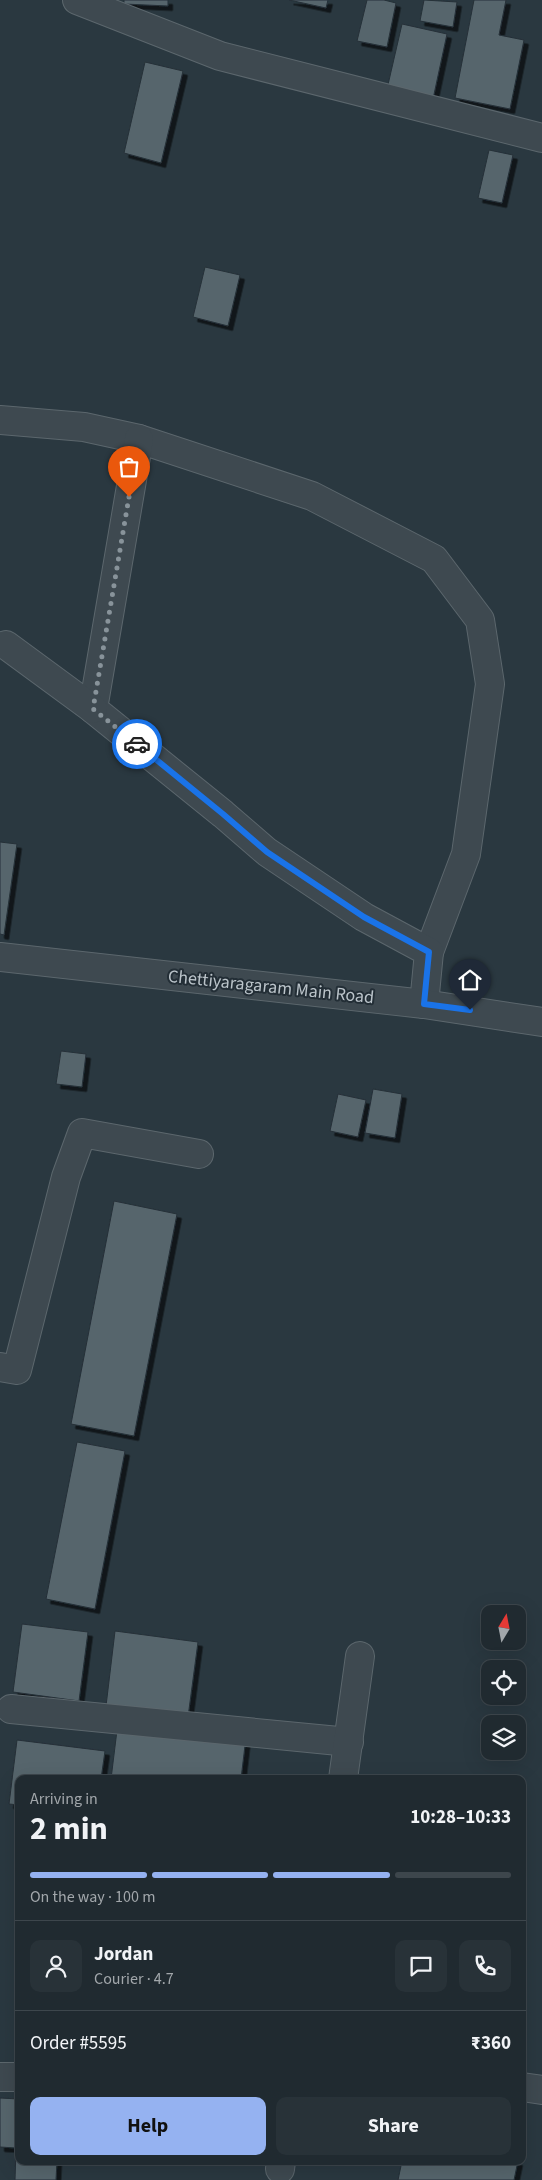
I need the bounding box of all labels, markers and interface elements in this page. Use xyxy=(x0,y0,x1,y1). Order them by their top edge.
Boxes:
pin xyxy=(108,446,150,497)
icon: bag xyxy=(115,453,143,481)
courier xyxy=(112,719,162,769)
icon: car xyxy=(123,730,151,758)
pin xyxy=(449,959,491,1010)
street label: Chettiyaragaram Main Road xyxy=(167,964,375,1010)
icon: home xyxy=(456,966,484,994)
north arrow xyxy=(481,1605,526,1650)
map controls xyxy=(481,1605,526,1760)
button: locate xyxy=(481,1660,526,1705)
button: layers xyxy=(481,1715,526,1760)
text: Arriving in xyxy=(30,1788,98,1810)
text: 10:28–10:33 xyxy=(410,1804,511,1831)
text: 2 min xyxy=(30,1806,108,1852)
text: On the way · 100 m xyxy=(30,1886,155,1908)
button: person xyxy=(30,1940,82,1992)
button: chat xyxy=(395,1940,447,1992)
button: phone xyxy=(459,1940,511,1992)
text: Jordan xyxy=(94,1941,153,1968)
text: Courier · 4.7 xyxy=(94,1968,174,1990)
text: Order #5595 xyxy=(30,2030,127,2057)
text: ₹360 xyxy=(471,2030,511,2057)
button: Help xyxy=(30,2097,266,2155)
button: Share xyxy=(276,2097,511,2155)

